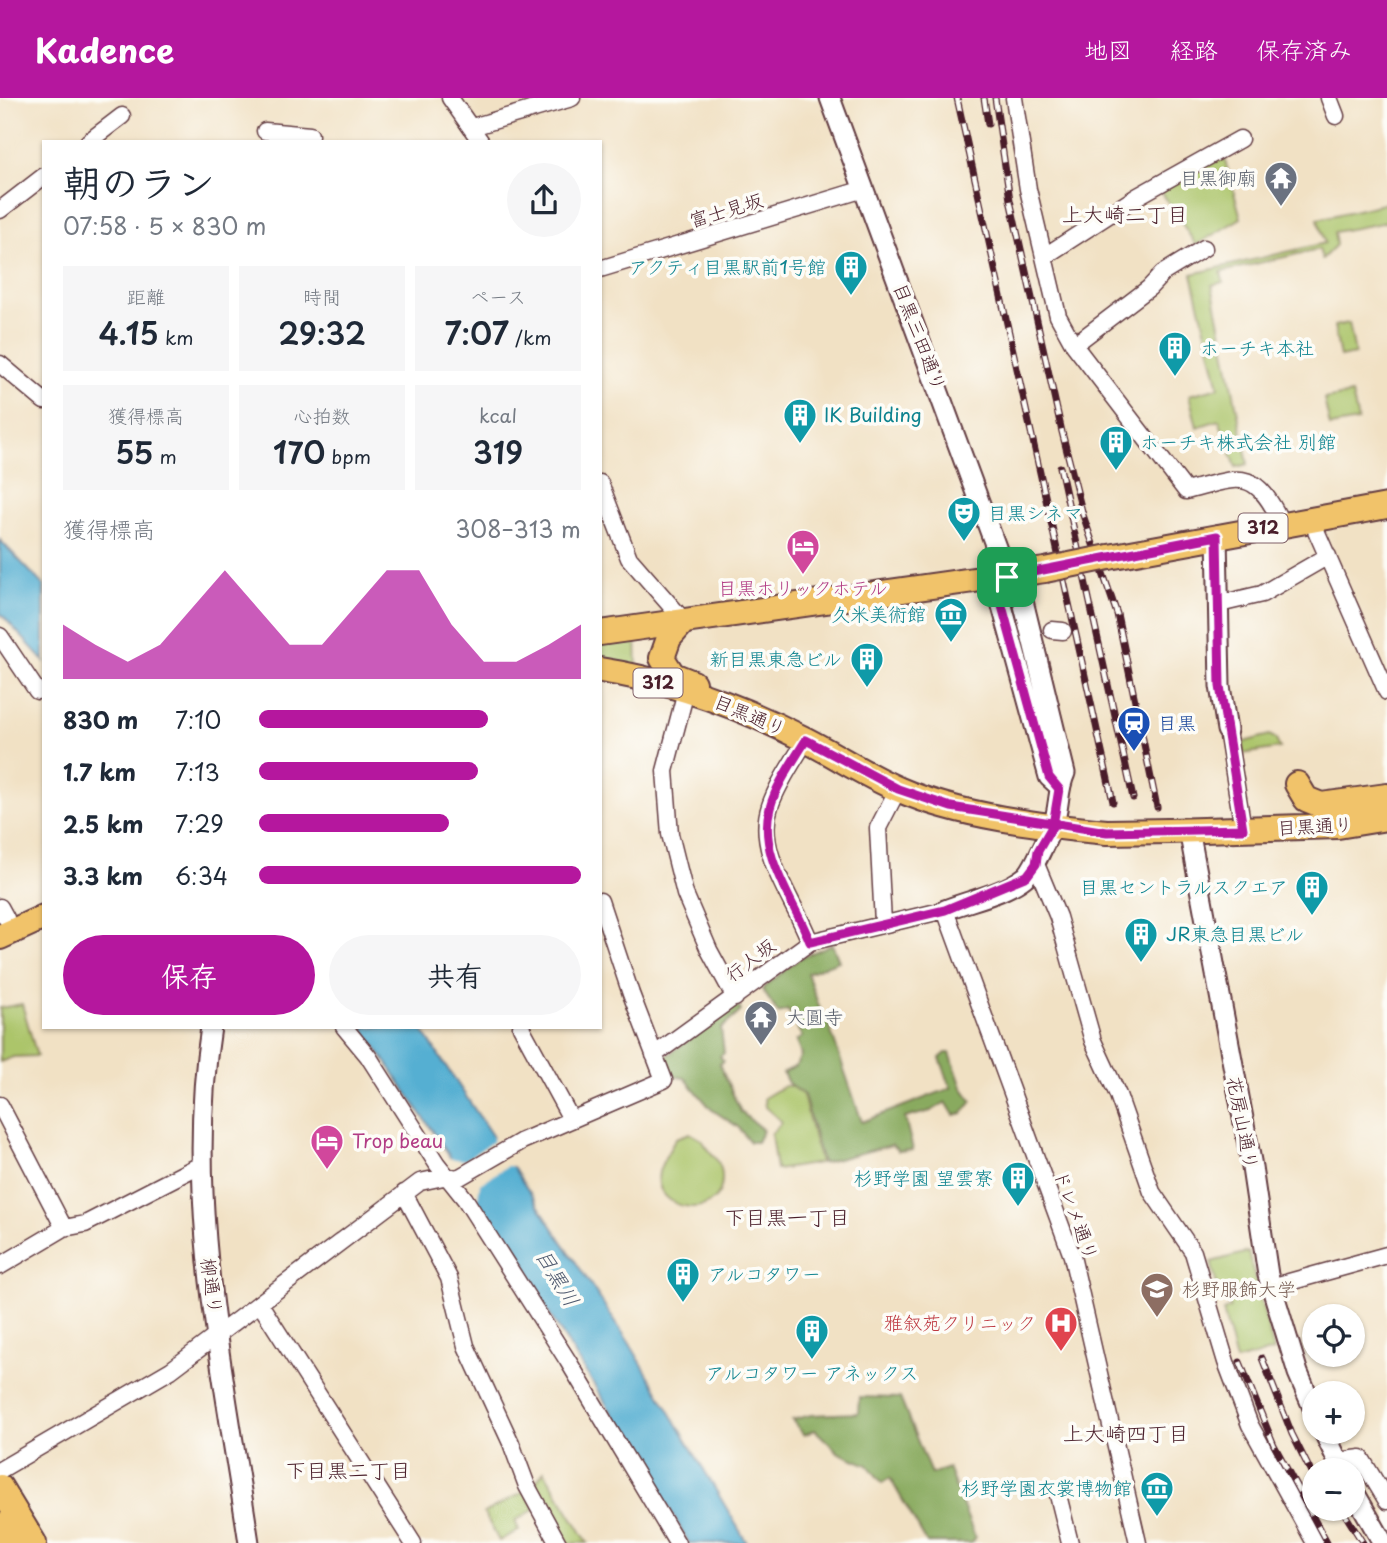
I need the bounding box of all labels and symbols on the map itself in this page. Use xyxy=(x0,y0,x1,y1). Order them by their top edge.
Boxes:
temple icon: 目黒御廟 xyxy=(1262,159,1300,208)
place label: 目黒御廟 xyxy=(1180,163,1256,191)
street label: 富士見坂 xyxy=(685,185,766,234)
district label: 上大崎二丁目 xyxy=(1062,197,1188,229)
building icon: アクティ目黒駅前1号館 xyxy=(832,248,870,297)
place label: アクティ目黒駅前1号館 xyxy=(629,252,826,280)
street label: 目黒三田通り xyxy=(887,278,954,395)
building icon: ホーチキ本社 xyxy=(1156,329,1194,378)
place label: ホーチキ本社 xyxy=(1200,333,1314,361)
building icon: IK Building xyxy=(781,396,819,445)
place label: IK Building xyxy=(824,400,922,428)
building icon: ホーチキ株式会社 別館 xyxy=(1097,423,1135,472)
place label: ホーチキ株式会社 別館 xyxy=(1140,427,1336,455)
theatre icon: 目黒シネマ xyxy=(945,494,983,543)
place label: 目黒シネマ xyxy=(988,498,1083,526)
road number: 312 xyxy=(1238,514,1288,542)
hotel icon: 目黒ホリックホテル xyxy=(784,527,822,576)
pin xyxy=(977,547,1037,607)
place label: 目黒ホリックホテル xyxy=(718,573,888,601)
museum icon: 久米美術館 xyxy=(932,595,970,644)
place label: 久米美術館 xyxy=(831,599,926,627)
building icon: 新目黒東急ビル xyxy=(848,640,886,689)
place label: 新目黒東急ビル xyxy=(709,644,842,672)
road number: 312 xyxy=(634,668,682,698)
street label: 目黒通り xyxy=(710,686,791,742)
station icon: 目黒 xyxy=(1115,704,1153,753)
place label: 目黒 xyxy=(1158,708,1196,736)
street label: 目黒通り xyxy=(1276,809,1354,841)
building icon: 目黒セントラルスクエア xyxy=(1293,868,1331,917)
place label: 目黒セントラルスクエア xyxy=(1080,872,1288,900)
building icon: JR東急目黒ビル xyxy=(1122,915,1160,964)
place label: JR東急目黒ビル xyxy=(1166,919,1304,947)
street label: 行人坂 xyxy=(718,931,781,988)
temple icon: 大圓寺 xyxy=(742,998,780,1047)
place label: 大圓寺 xyxy=(786,1002,843,1030)
street label: 花房山通り xyxy=(1221,1074,1267,1172)
hotel icon: Trop beau xyxy=(308,1122,346,1171)
place label: Trop beau xyxy=(352,1126,443,1154)
building icon: 杉野学園 望雲寮 xyxy=(999,1159,1037,1208)
place label: 杉野学園 望雲寮 xyxy=(854,1163,993,1191)
street label: ドレメ通り xyxy=(1048,1165,1106,1264)
district label: 下目黒一丁目 xyxy=(724,1200,850,1232)
water label: 目黒川 xyxy=(529,1242,589,1312)
building icon: アルコタワー xyxy=(664,1255,702,1304)
street label: 柳通り xyxy=(195,1256,231,1316)
place label: アルコタワー xyxy=(708,1259,821,1287)
school or university icon: 杉野服飾大学 xyxy=(1138,1270,1176,1319)
place label: 杉野服飾大学 xyxy=(1182,1274,1296,1302)
hospital icon: 雅叙苑クリニック xyxy=(1042,1304,1080,1353)
place label: 雅叙苑クリニック xyxy=(884,1308,1036,1336)
building icon: アルコタワー アネックス xyxy=(793,1312,831,1361)
place label: アルコタワー アネックス xyxy=(706,1358,918,1386)
district label: 上大崎四丁目 xyxy=(1063,1416,1189,1448)
district label: 下目黒二丁目 xyxy=(285,1453,411,1485)
museum icon: 杉野学園衣裳博物館 xyxy=(1138,1469,1176,1518)
place label: 杉野学園衣裳博物館 xyxy=(961,1473,1132,1501)

